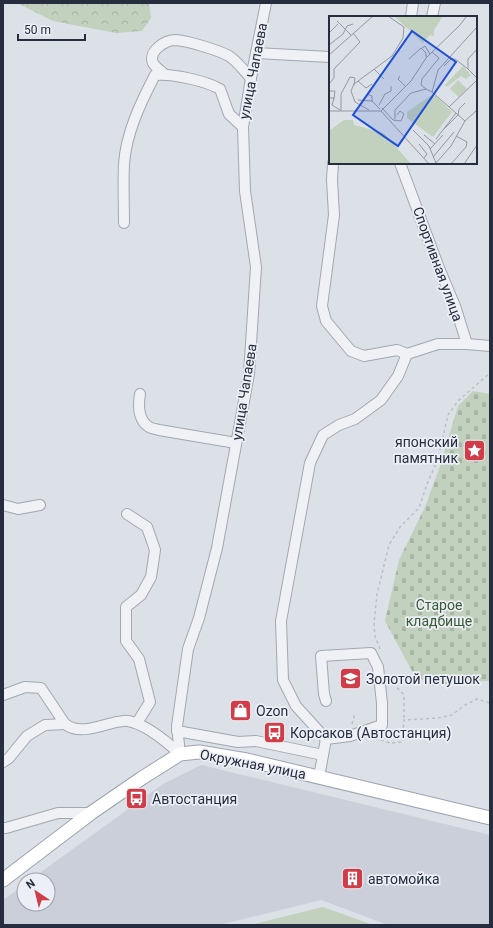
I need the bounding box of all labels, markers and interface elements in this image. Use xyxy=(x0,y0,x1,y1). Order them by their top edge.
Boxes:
scale bar xyxy=(18,16,85,42)
inset map xyxy=(329,16,477,164)
street label: улица Чапаева xyxy=(236,21,270,121)
text: 50 m xyxy=(24,23,51,37)
street label: Спортивная улица xyxy=(410,205,466,323)
street label: улица Чапаева xyxy=(228,342,260,442)
place label: японский памятник xyxy=(394,434,458,466)
place icon: японский памятник xyxy=(461,437,487,463)
park label: Старое кладбище xyxy=(406,597,472,629)
school or university icon: Золотой петушок xyxy=(337,666,363,692)
place label: Золотой петушок xyxy=(366,671,480,687)
shop icon: Ozon xyxy=(227,698,253,724)
place label: Ozon xyxy=(256,703,288,719)
bus stop icon: Корсаков (Автостанция) xyxy=(262,720,288,746)
place label: Корсаков (Автостанция) xyxy=(290,725,451,742)
street label: Окружная улица xyxy=(199,746,307,782)
bus stop icon: Автостанция xyxy=(124,786,150,812)
place label: Автостанция xyxy=(152,791,237,807)
building icon: автомойка xyxy=(340,866,366,892)
place label: автомойка xyxy=(368,871,440,887)
north arrow xyxy=(16,872,56,912)
text: N xyxy=(24,877,38,892)

